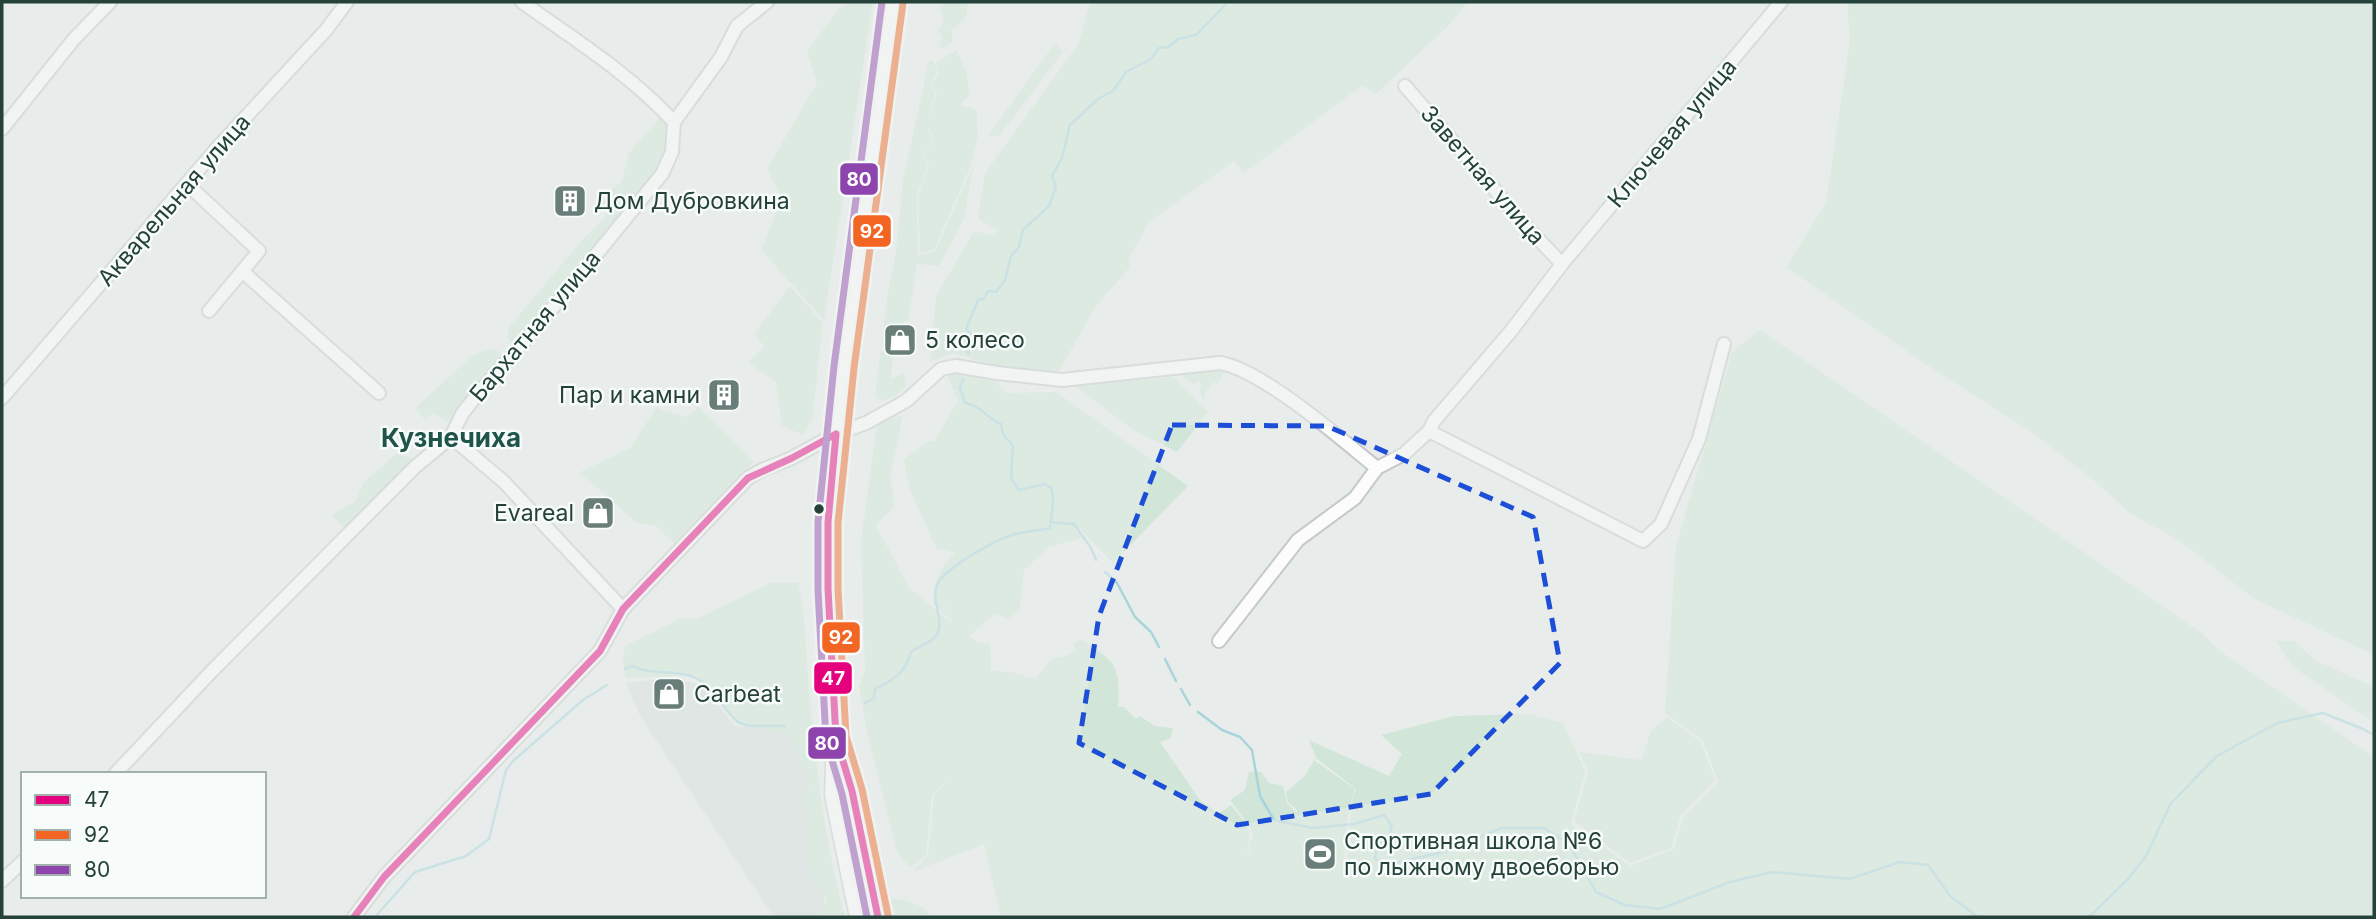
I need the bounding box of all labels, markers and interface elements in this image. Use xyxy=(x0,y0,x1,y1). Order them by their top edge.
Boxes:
street label: Ключевая улица xyxy=(1602,53,1742,213)
street label: Заветная улица xyxy=(1415,100,1551,250)
street label: Акварельная улица xyxy=(92,108,256,292)
line badge: 80 xyxy=(839,162,879,196)
text: 80 xyxy=(846,168,872,191)
building icon: Дом Дубровкина xyxy=(551,182,589,220)
place label: Дом Дубровкина xyxy=(594,187,790,215)
line badge: 92 xyxy=(852,214,892,248)
text: 92 xyxy=(860,220,884,243)
street label: Бархатная улица xyxy=(464,245,606,407)
shop icon: 5 колесо xyxy=(881,321,919,359)
place label: 5 колесо xyxy=(925,326,1025,354)
building icon: Пар и камни xyxy=(705,376,743,414)
place label: Пар и камни xyxy=(559,381,700,409)
district label: Кузнечиха xyxy=(381,422,521,453)
shop icon: Evareal xyxy=(579,494,617,532)
place label: Evareal xyxy=(494,499,574,527)
unlabelled marker xyxy=(812,502,826,516)
line badge: 92 xyxy=(821,621,861,654)
text: 92 xyxy=(829,626,853,649)
line badge: 47 xyxy=(813,661,853,695)
text: 47 xyxy=(821,667,845,690)
shop icon: Carbeat xyxy=(650,675,688,713)
place label: Carbeat xyxy=(694,680,781,708)
line badge: 80 xyxy=(807,726,847,760)
text: 80 xyxy=(814,732,840,755)
legend xyxy=(21,772,266,898)
text: 47 xyxy=(84,787,109,812)
text: 92 xyxy=(84,822,110,847)
place label: Спортивная школа №6 по лыжному двоеборью xyxy=(1344,827,1619,881)
sports icon: Спортивная школа №6 по лыжному двоеборью xyxy=(1301,835,1339,873)
text: 80 xyxy=(84,857,110,882)

